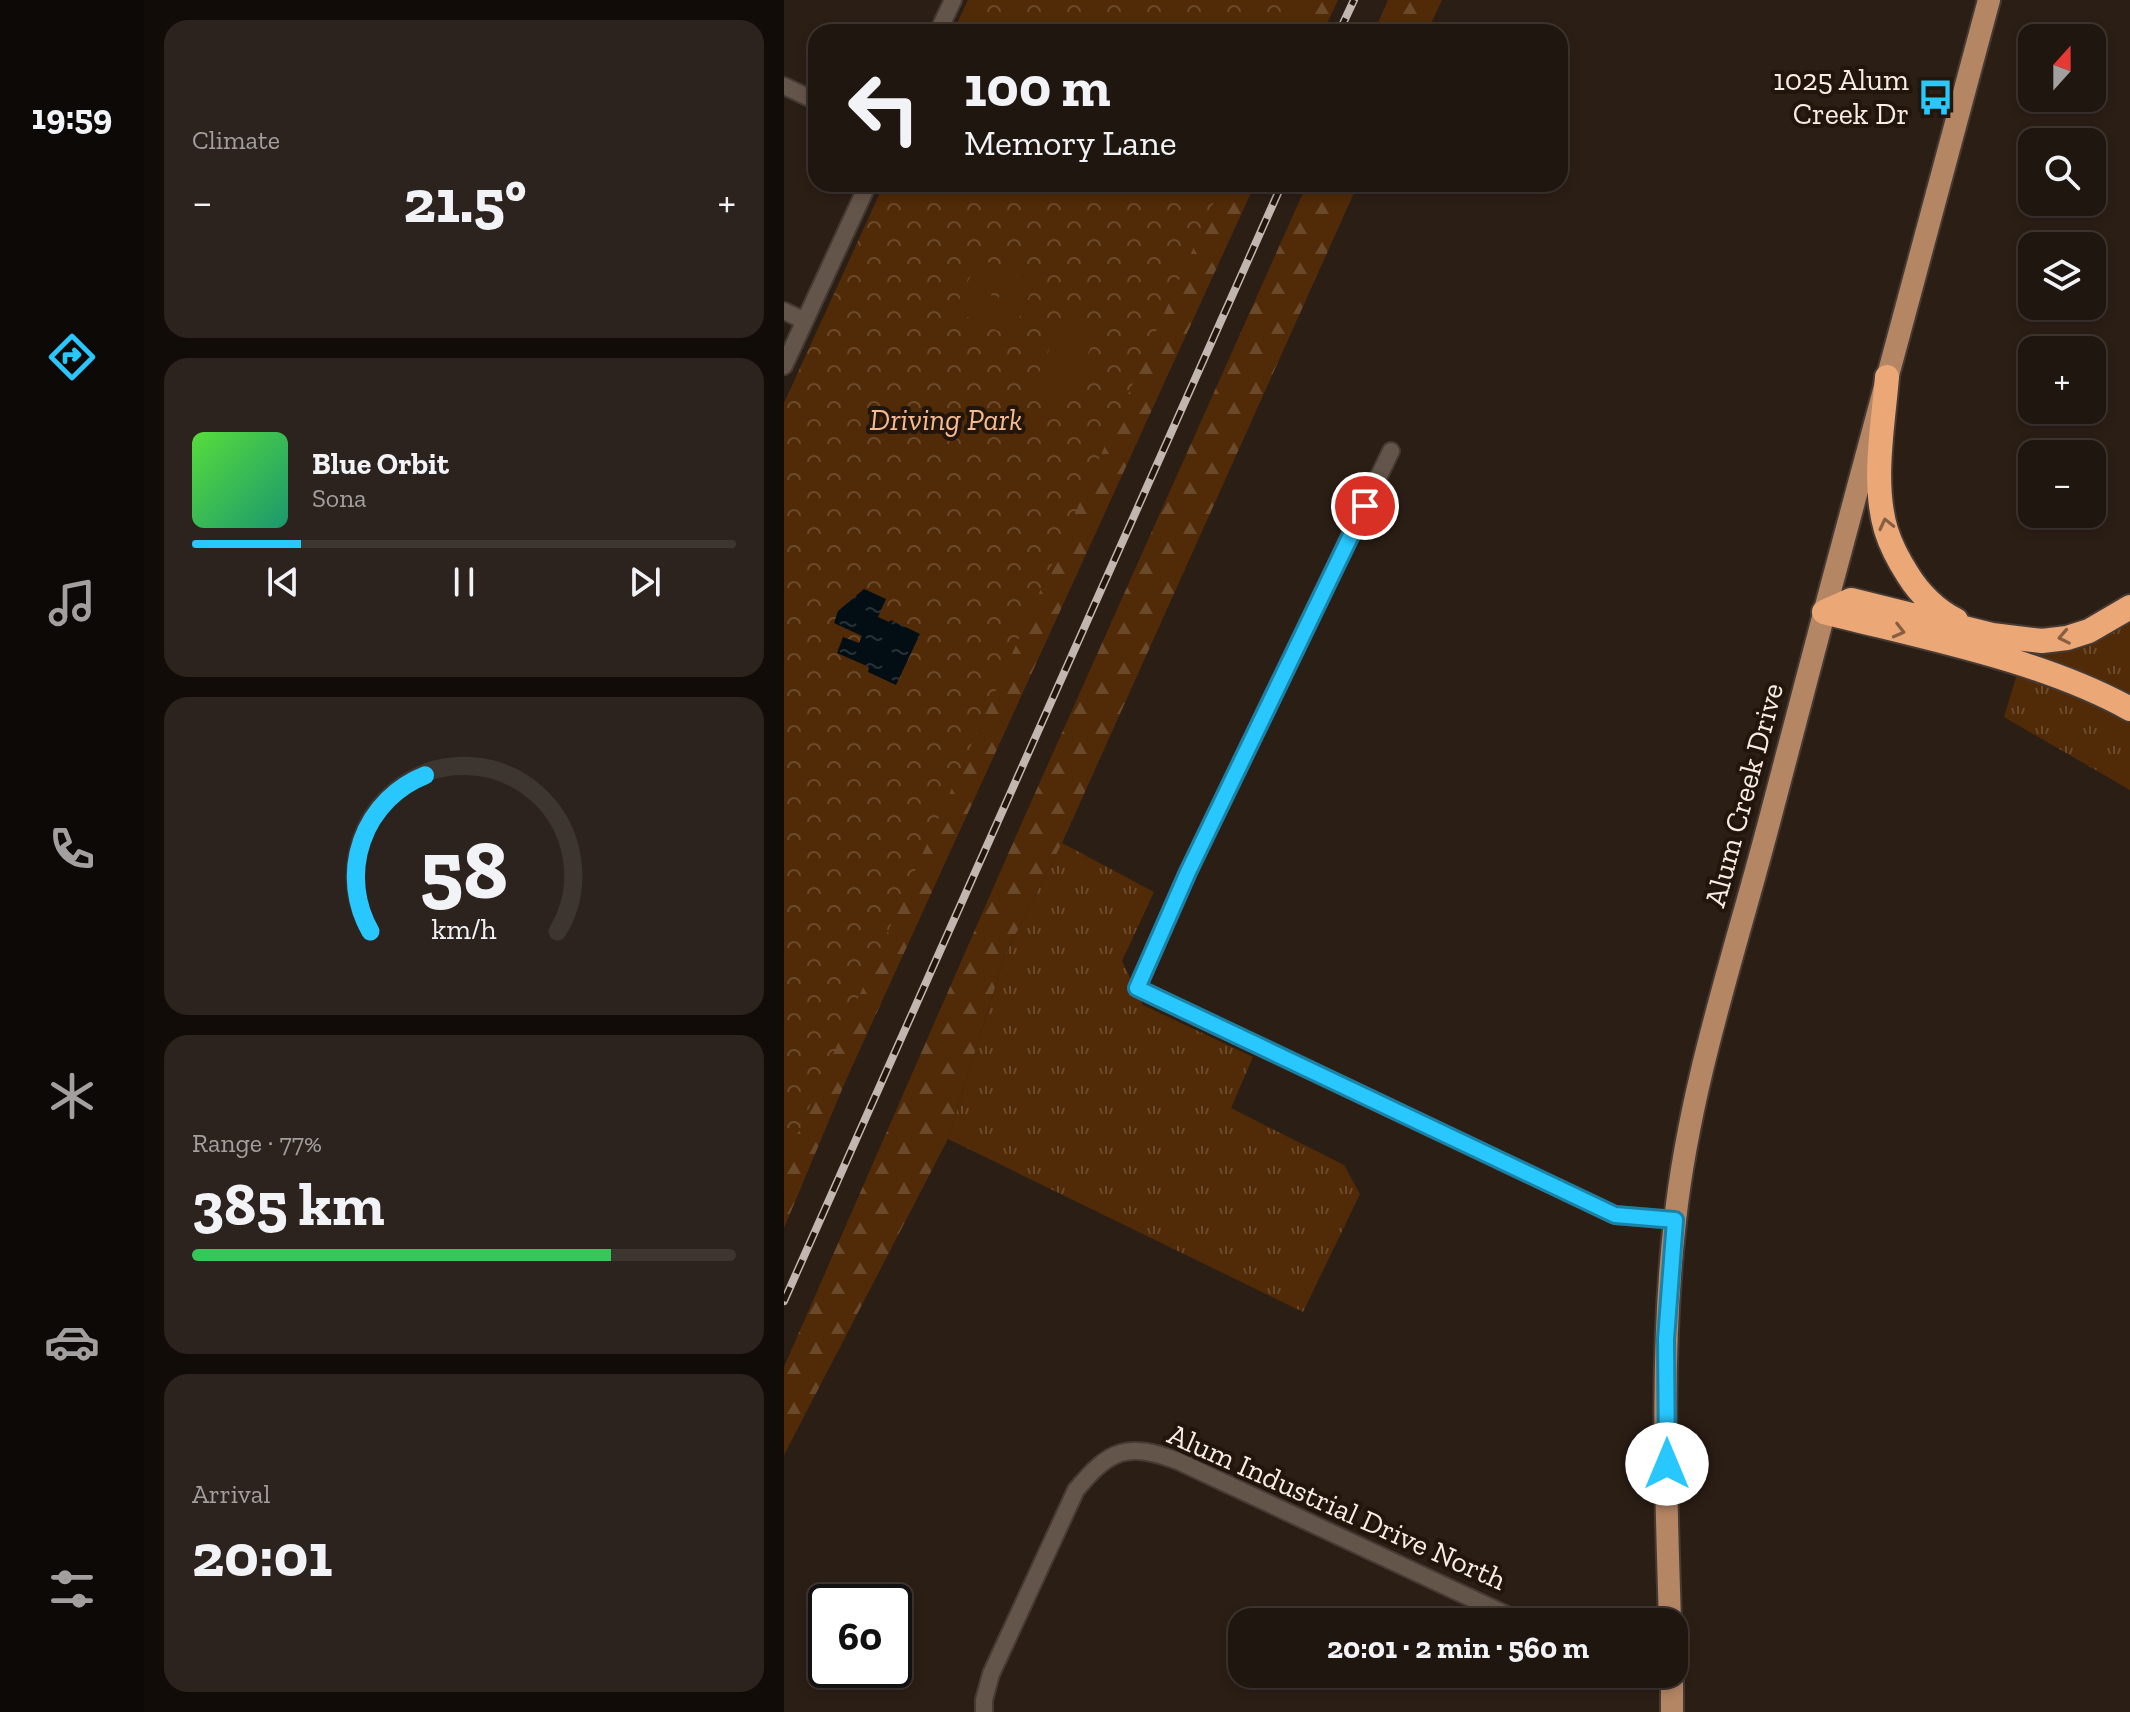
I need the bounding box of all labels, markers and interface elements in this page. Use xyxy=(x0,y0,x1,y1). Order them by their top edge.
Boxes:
north arrow xyxy=(2018,24,2106,112)
map controls xyxy=(2018,24,2106,528)
text: 100 m xyxy=(964,53,1111,120)
icon: left xyxy=(832,56,936,160)
place label: 1025 Alum Creek Dr xyxy=(1773,62,1909,132)
bus stop icon: 1025 Alum Creek Dr xyxy=(1916,78,1954,116)
text: 19:59 xyxy=(32,95,112,138)
text: Memory Lane xyxy=(964,121,1177,164)
text: Climate xyxy=(192,124,280,156)
button: search xyxy=(2018,128,2106,216)
text: 21.5° xyxy=(403,165,527,237)
text: − xyxy=(192,175,213,228)
text: + xyxy=(717,175,736,228)
button: layers xyxy=(2018,232,2106,320)
icon: directions xyxy=(44,329,100,385)
button: + xyxy=(2018,336,2106,424)
park label: Driving Park xyxy=(870,402,1022,438)
button: − xyxy=(2018,440,2106,528)
text: Blue Orbit xyxy=(312,446,449,482)
pin xyxy=(1331,472,1399,540)
text: Sona xyxy=(312,482,367,514)
icon: arrive xyxy=(1343,484,1387,528)
one-way arrow xyxy=(1878,517,1895,531)
icon: previous xyxy=(261,560,305,604)
icon: pause xyxy=(442,560,486,604)
icon: next xyxy=(623,560,667,604)
icon: music xyxy=(44,575,100,631)
one-way arrow xyxy=(1892,622,1906,639)
one-way arrow xyxy=(2058,628,2071,645)
street label: Alum Creek Drive xyxy=(1697,679,1791,911)
text: 58 xyxy=(420,819,508,919)
icon: phone xyxy=(44,821,100,877)
text: km/h xyxy=(431,912,497,946)
icon: climate xyxy=(44,1068,100,1124)
text: Range · 77% xyxy=(192,1127,322,1159)
text: 385 km xyxy=(192,1168,385,1240)
icon: car xyxy=(44,1314,100,1370)
street label: Alum Industrial Drive North xyxy=(1162,1416,1512,1598)
position arrow xyxy=(1625,1422,1709,1506)
text: Arrival xyxy=(192,1478,270,1510)
text: 20:01 xyxy=(192,1519,332,1591)
icon: filters xyxy=(44,1561,100,1617)
speed limit sign: 60 xyxy=(808,1584,912,1688)
text: 20:01 · 2 min · 560 m xyxy=(1327,1630,1589,1666)

